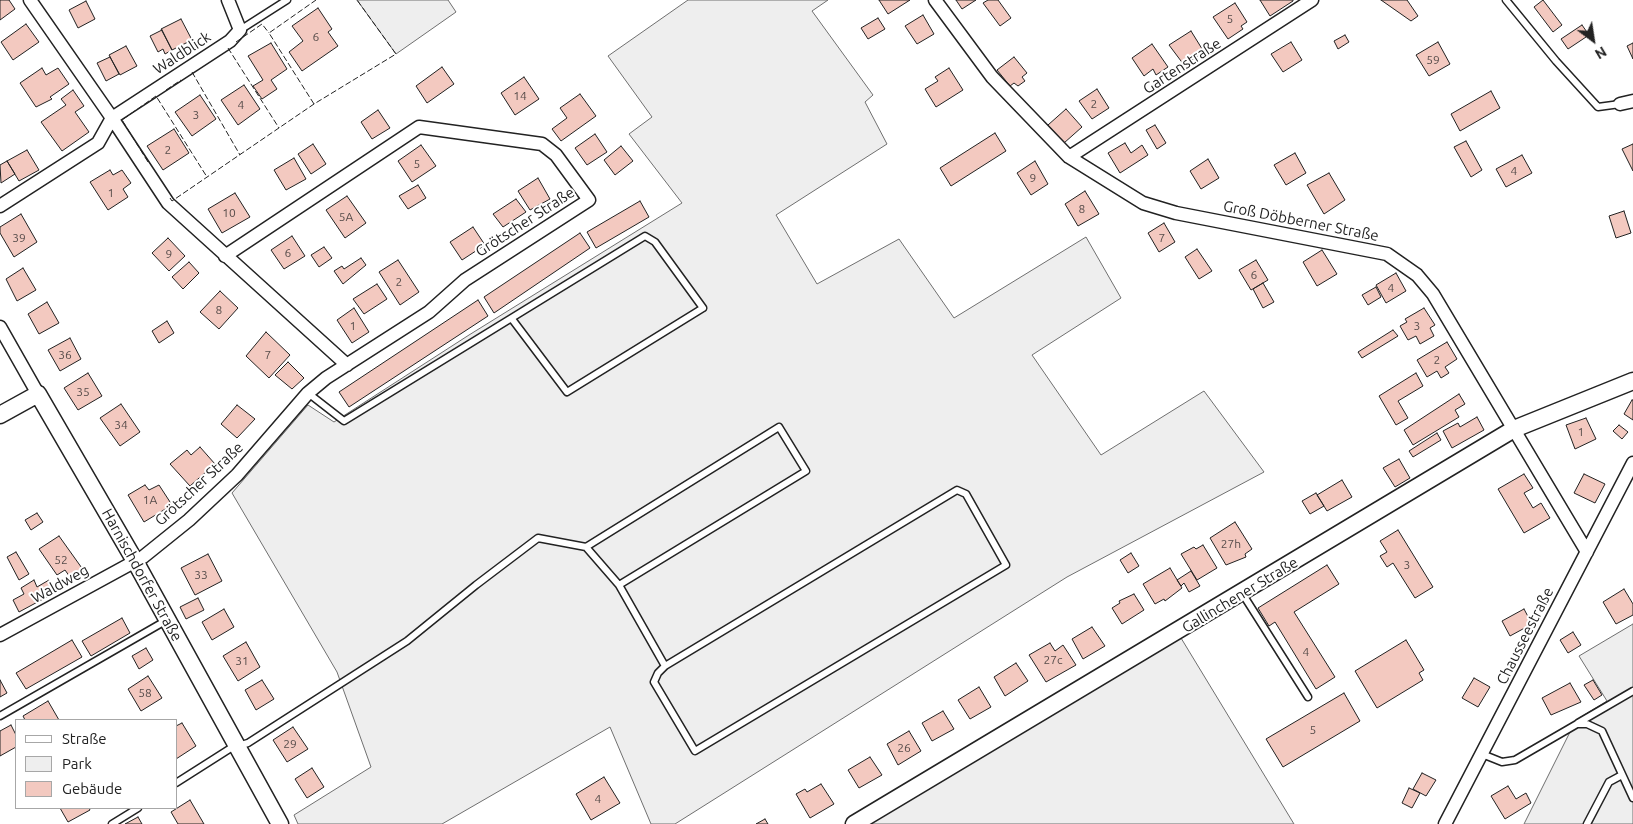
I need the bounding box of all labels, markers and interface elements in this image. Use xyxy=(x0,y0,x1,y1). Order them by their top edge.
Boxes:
house number: 5 xyxy=(1227,12,1233,26)
north arrow xyxy=(1568,15,1618,65)
street label: Waldblick xyxy=(150,28,214,78)
house number: 6 xyxy=(313,30,319,44)
street label: Gartenstraße xyxy=(1140,34,1224,98)
text: N xyxy=(1592,43,1609,62)
house number: 59 xyxy=(1426,53,1440,67)
house number: 14 xyxy=(513,89,527,103)
house number: 2 xyxy=(1091,97,1097,111)
house number: 4 xyxy=(238,98,244,112)
house number: 3 xyxy=(193,108,199,122)
house number: 2 xyxy=(165,143,171,157)
house number: 5 xyxy=(414,157,420,171)
house number: 4 xyxy=(1511,164,1517,178)
house number: 9 xyxy=(1030,171,1036,185)
street label: Grötscher Straße xyxy=(472,183,578,261)
house number: 1 xyxy=(108,186,114,200)
street label: Groß Döbberner Straße xyxy=(1222,197,1380,245)
house number: 8 xyxy=(1079,202,1085,216)
house number: 10 xyxy=(222,206,236,220)
house number: 5A xyxy=(339,210,353,224)
house number: 39 xyxy=(12,231,26,245)
house number: 7 xyxy=(1159,231,1165,245)
house number: 6 xyxy=(285,246,291,260)
house number: 9 xyxy=(166,247,172,261)
house number: 6 xyxy=(1251,268,1257,282)
house number: 2 xyxy=(396,275,402,289)
house number: 4 xyxy=(1388,281,1394,295)
house number: 8 xyxy=(216,303,222,317)
house number: 1 xyxy=(350,319,356,333)
house number: 3 xyxy=(1414,319,1420,333)
house number: 36 xyxy=(58,348,72,362)
house number: 7 xyxy=(265,348,271,362)
house number: 2 xyxy=(1434,353,1440,367)
house number: 35 xyxy=(76,385,90,399)
house number: 34 xyxy=(114,418,128,432)
house number: 1 xyxy=(1578,425,1584,439)
street label: Grötscher Straße xyxy=(151,438,247,530)
house number: 1A xyxy=(143,493,157,507)
street label: Harnischdorfer Straße xyxy=(98,506,186,644)
house number: 27h xyxy=(1221,537,1241,551)
house number: 52 xyxy=(54,553,68,567)
street label: Gallinchener Straße xyxy=(1179,553,1301,637)
house number: 3 xyxy=(1404,558,1410,572)
street label: Waldweg xyxy=(28,561,92,607)
house number: 33 xyxy=(194,568,208,582)
street label: Chausseestraße xyxy=(1493,584,1557,688)
house number: 4 xyxy=(1303,645,1309,659)
house number: 27c xyxy=(1043,653,1063,667)
house number: 31 xyxy=(235,654,249,668)
house number: 58 xyxy=(138,686,152,700)
legend xyxy=(15,719,178,809)
house number: 5 xyxy=(1310,723,1316,737)
text: Straße xyxy=(62,730,106,747)
house number: 29 xyxy=(283,737,297,751)
house number: 26 xyxy=(897,741,911,755)
text: Park xyxy=(62,755,92,772)
text: Gebäude xyxy=(62,780,122,797)
house number: 4 xyxy=(595,792,601,806)

